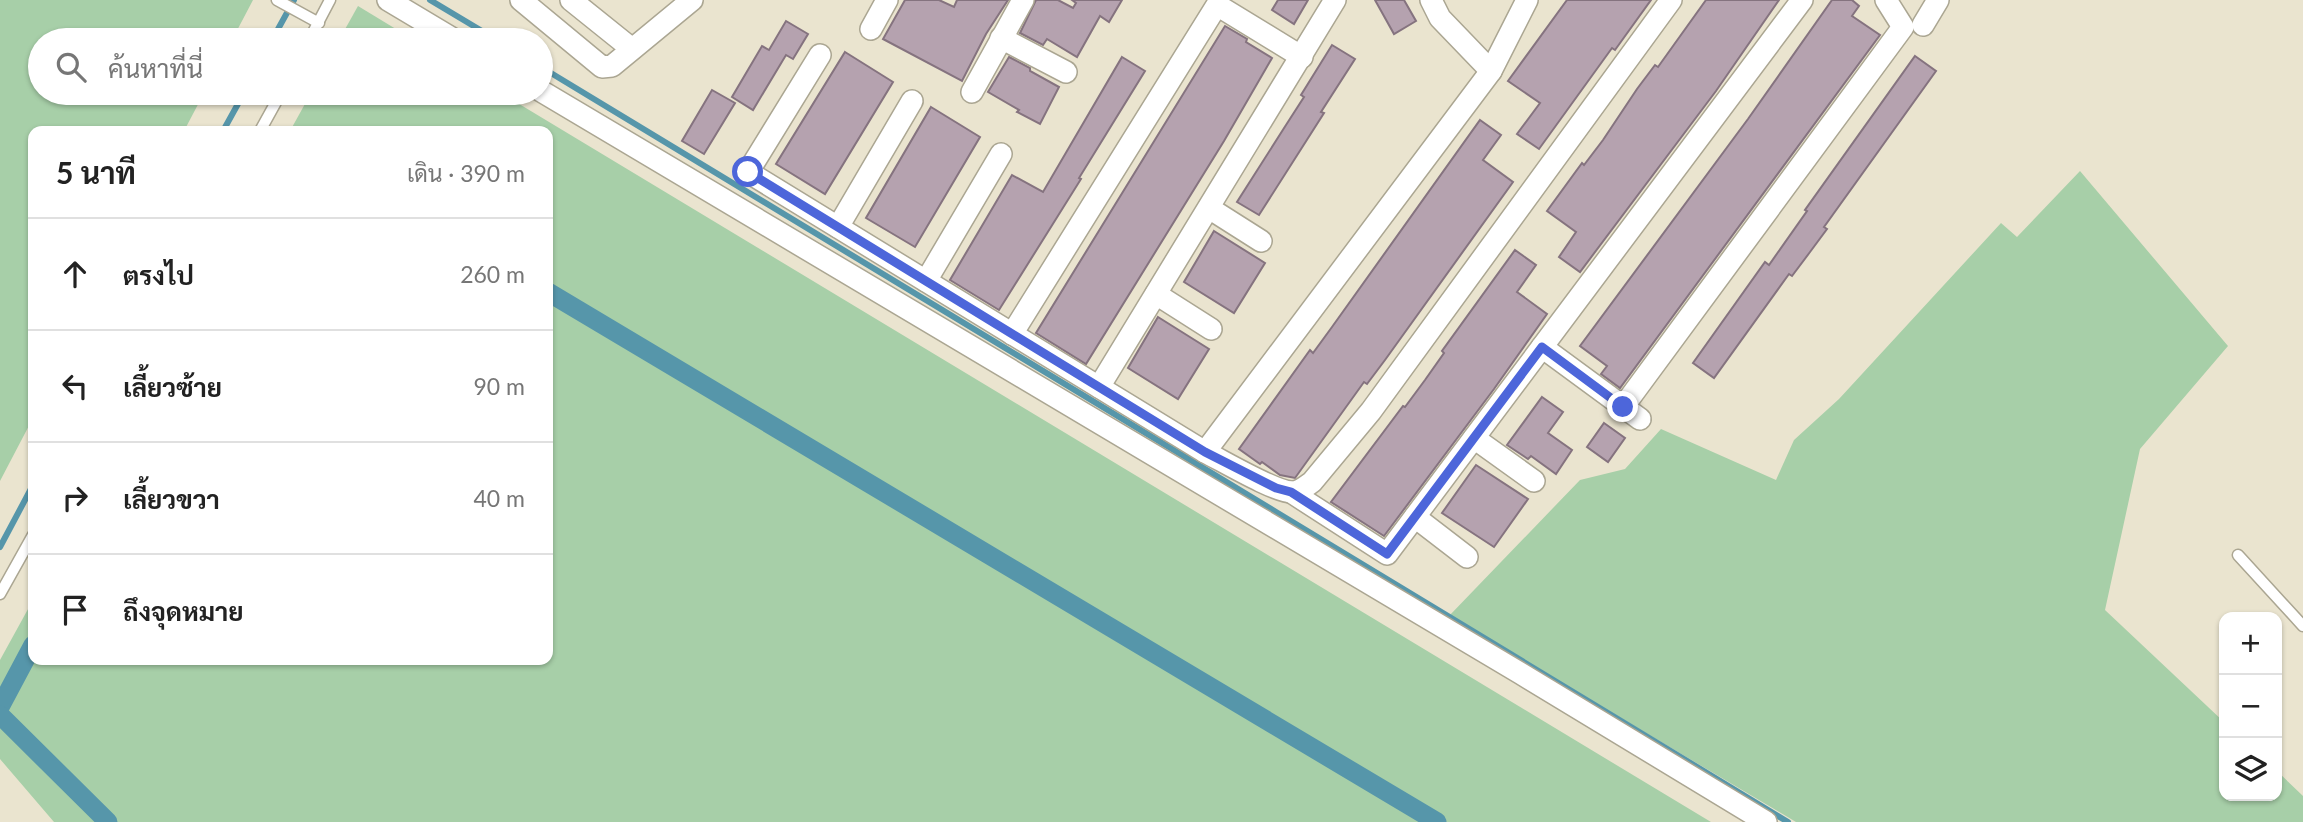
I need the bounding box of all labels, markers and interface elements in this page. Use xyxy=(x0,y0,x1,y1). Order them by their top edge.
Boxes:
search box xyxy=(28,28,553,105)
icon: search xyxy=(52,48,90,86)
text: ค้นหาที่นี่ xyxy=(108,52,203,84)
text: 5 นาที xyxy=(56,154,136,190)
route start xyxy=(732,156,763,187)
text: เดิน · 390 m xyxy=(407,159,525,187)
icon: ahead xyxy=(56,255,94,293)
text: ตรงไป xyxy=(123,259,194,291)
text: 260 m xyxy=(460,260,525,288)
icon: left xyxy=(56,367,94,405)
text: เลี้ยวซ้าย xyxy=(123,371,222,403)
text: 90 m xyxy=(474,372,525,400)
route end xyxy=(1607,391,1638,422)
icon: right xyxy=(56,479,94,517)
text: เลี้ยวขวา xyxy=(123,483,220,515)
text: 40 m xyxy=(474,484,525,512)
icon: arrive xyxy=(56,591,94,629)
text: ถึงจุดหมาย xyxy=(123,595,244,627)
map controls xyxy=(2219,612,2282,801)
button: + xyxy=(2219,612,2282,675)
button: − xyxy=(2219,675,2282,738)
button: layers xyxy=(2219,738,2282,801)

